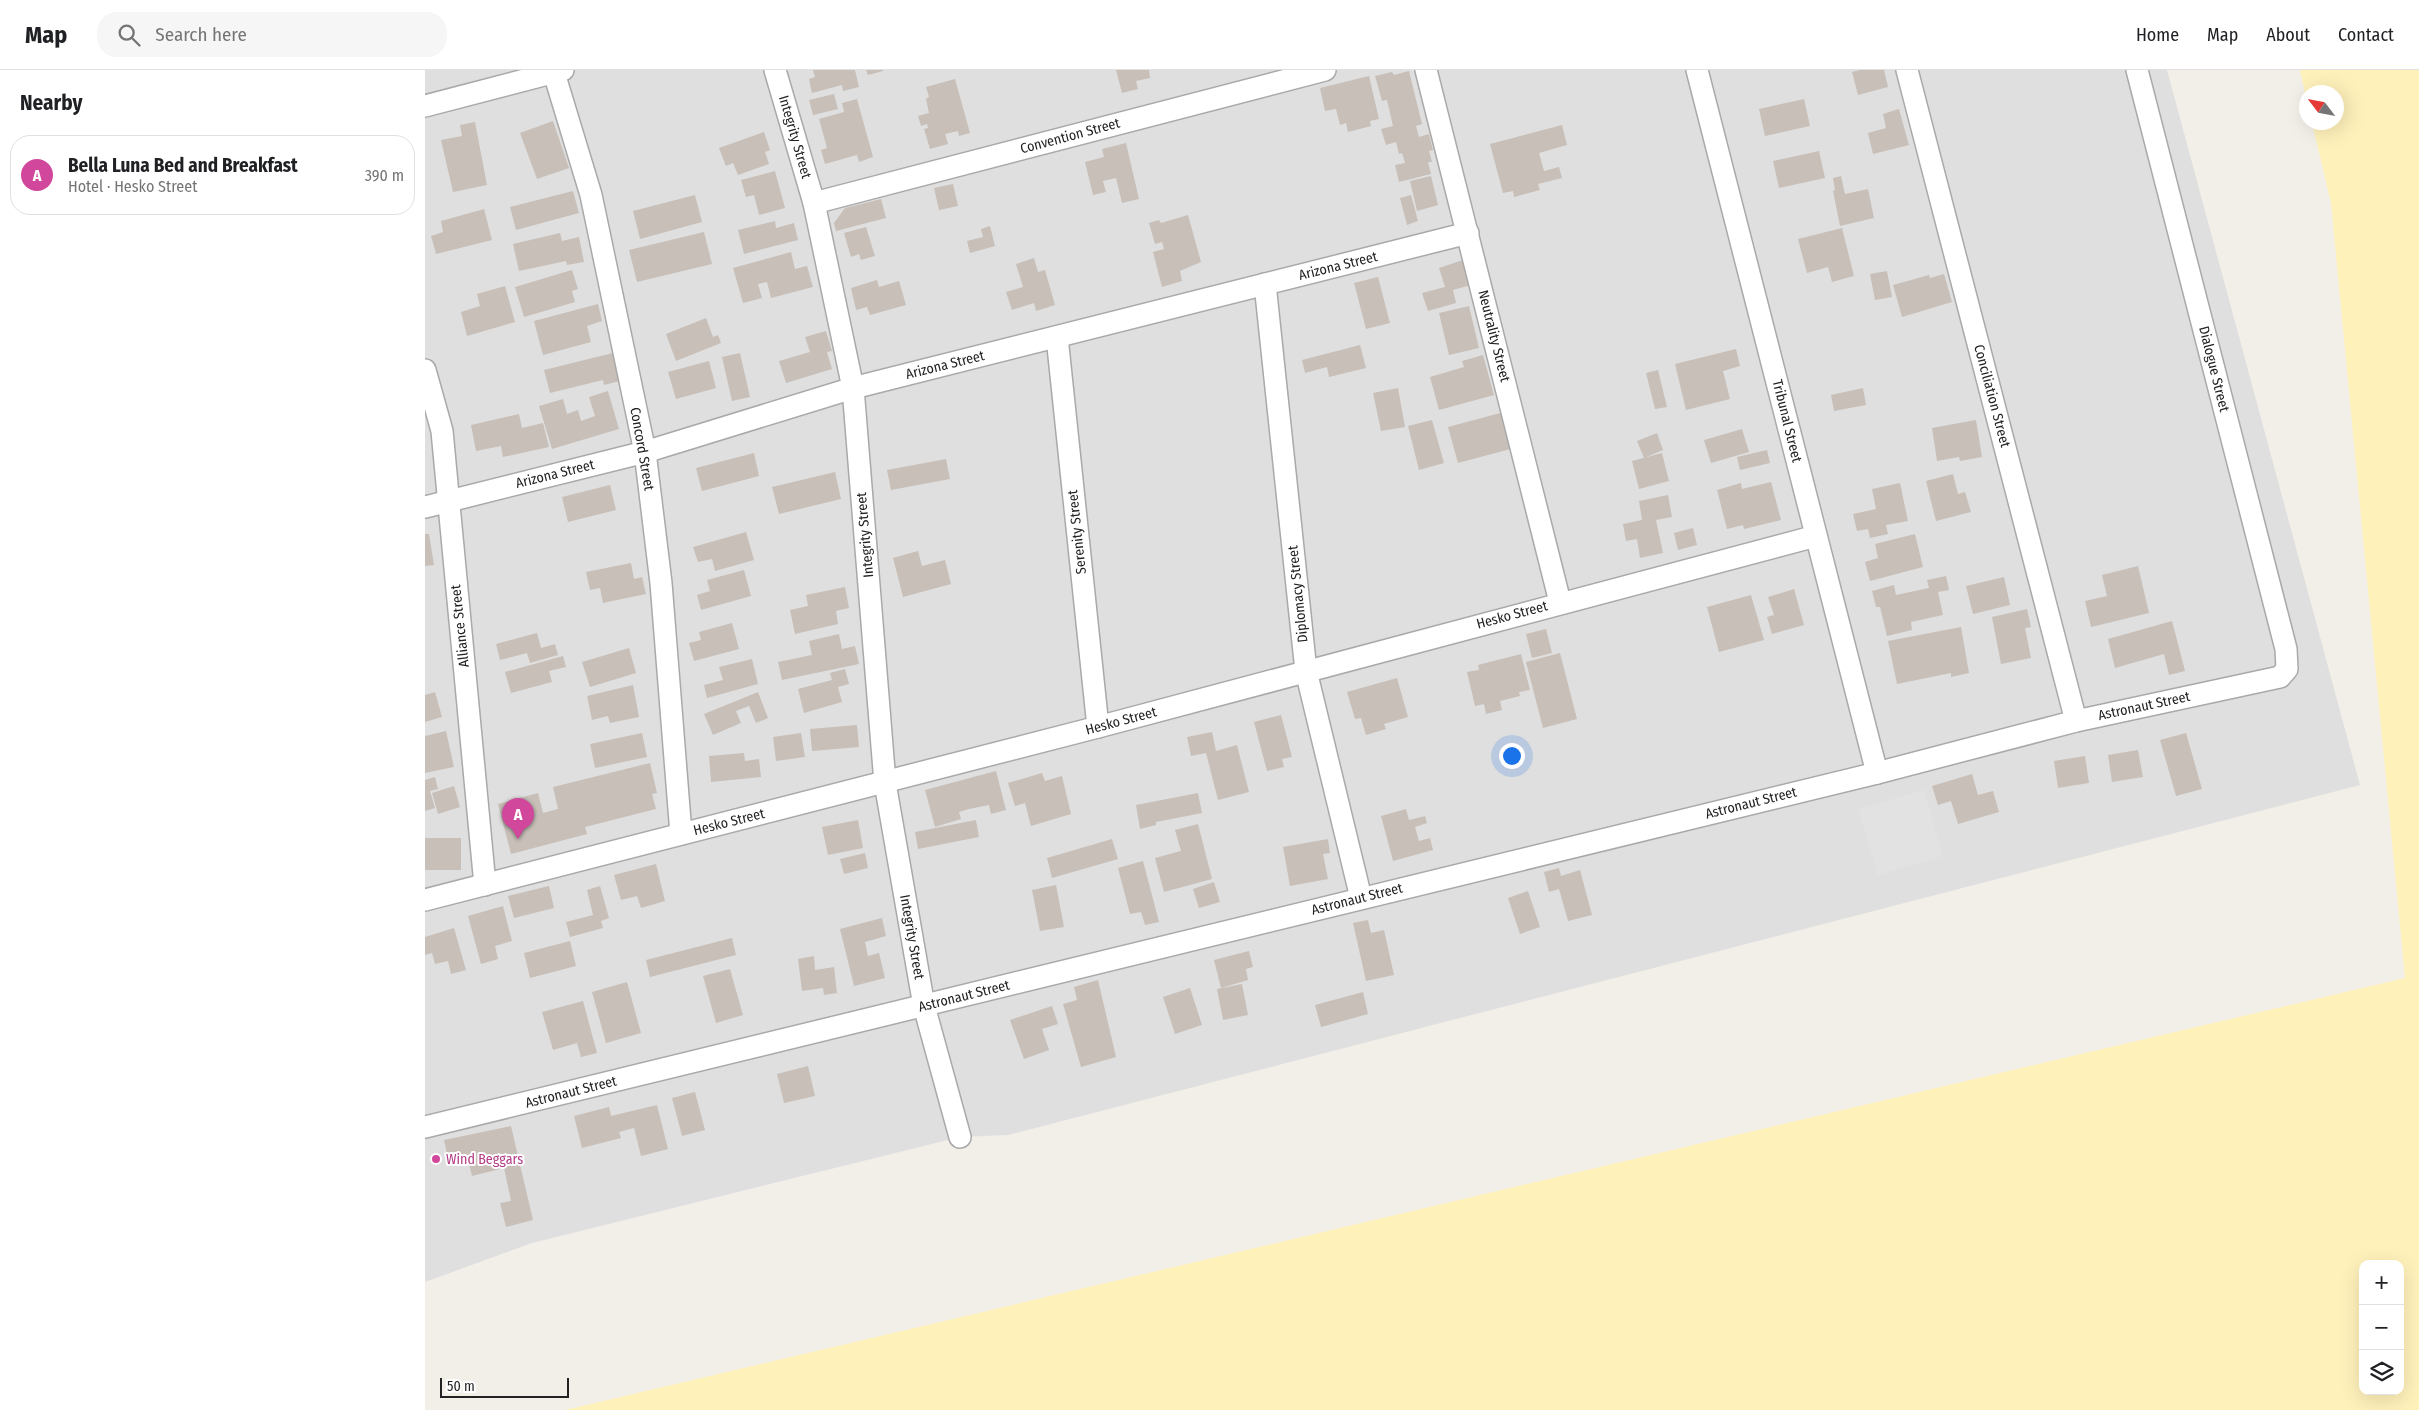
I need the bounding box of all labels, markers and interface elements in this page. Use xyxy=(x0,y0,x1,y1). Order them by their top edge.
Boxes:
search box xyxy=(97,12,447,57)
text: Map xyxy=(25,21,67,49)
icon: search xyxy=(115,21,143,49)
text: Search here xyxy=(155,23,247,46)
text: Home xyxy=(2136,24,2179,46)
text: Map xyxy=(2207,24,2238,46)
text: About xyxy=(2266,24,2310,46)
text: Contact xyxy=(2338,24,2394,46)
north arrow xyxy=(2299,85,2344,130)
text: Nearby xyxy=(20,90,82,116)
street label: Integrity Street xyxy=(775,93,815,181)
street label: Convention Street xyxy=(1018,114,1122,157)
text: Bella Luna Bed and Breakfast xyxy=(68,154,298,177)
text: A xyxy=(33,166,41,185)
text: 390 m xyxy=(365,166,404,185)
text: Hotel · Hesko Street xyxy=(68,177,197,196)
street label: Arizona Street xyxy=(1297,248,1380,284)
street label: Neutrality Street xyxy=(1474,288,1514,384)
street label: Dialogue Street xyxy=(2195,324,2233,414)
street label: Conciliation Street xyxy=(1970,343,2014,450)
street label: Arizona Street xyxy=(904,347,987,383)
street label: Tribunal Street xyxy=(1768,378,1806,465)
street label: Concord Street xyxy=(626,406,658,492)
street label: Arizona Street xyxy=(514,456,597,492)
street label: Serenity Street xyxy=(1064,489,1090,575)
street label: Integrity Street xyxy=(853,491,877,578)
street label: Diplomacy Street xyxy=(1284,544,1312,643)
street label: Alliance Street xyxy=(447,583,473,668)
street label: Hesko Street xyxy=(1475,597,1550,633)
street label: Astronaut Street xyxy=(2096,688,2192,724)
street label: Hesko Street xyxy=(1084,703,1159,739)
your location xyxy=(1499,743,1525,769)
street label: Astronaut Street xyxy=(1704,783,1799,823)
pin: A xyxy=(502,798,534,839)
street label: Hesko Street xyxy=(692,805,767,839)
street label: Astronaut Street xyxy=(1310,879,1405,919)
street label: Integrity Street xyxy=(896,893,928,981)
street label: Astronaut Street xyxy=(917,976,1012,1016)
street label: Astronaut Street xyxy=(524,1072,619,1112)
place label: Wind Beggars xyxy=(446,1151,523,1168)
marker: Wind Beggars xyxy=(430,1153,442,1165)
map controls xyxy=(2359,1260,2404,1395)
button: + xyxy=(2359,1260,2404,1305)
button: − xyxy=(2359,1305,2404,1350)
button: layers xyxy=(2359,1350,2404,1395)
scale bar xyxy=(440,1375,569,1398)
text: 50 m xyxy=(447,1378,475,1395)

